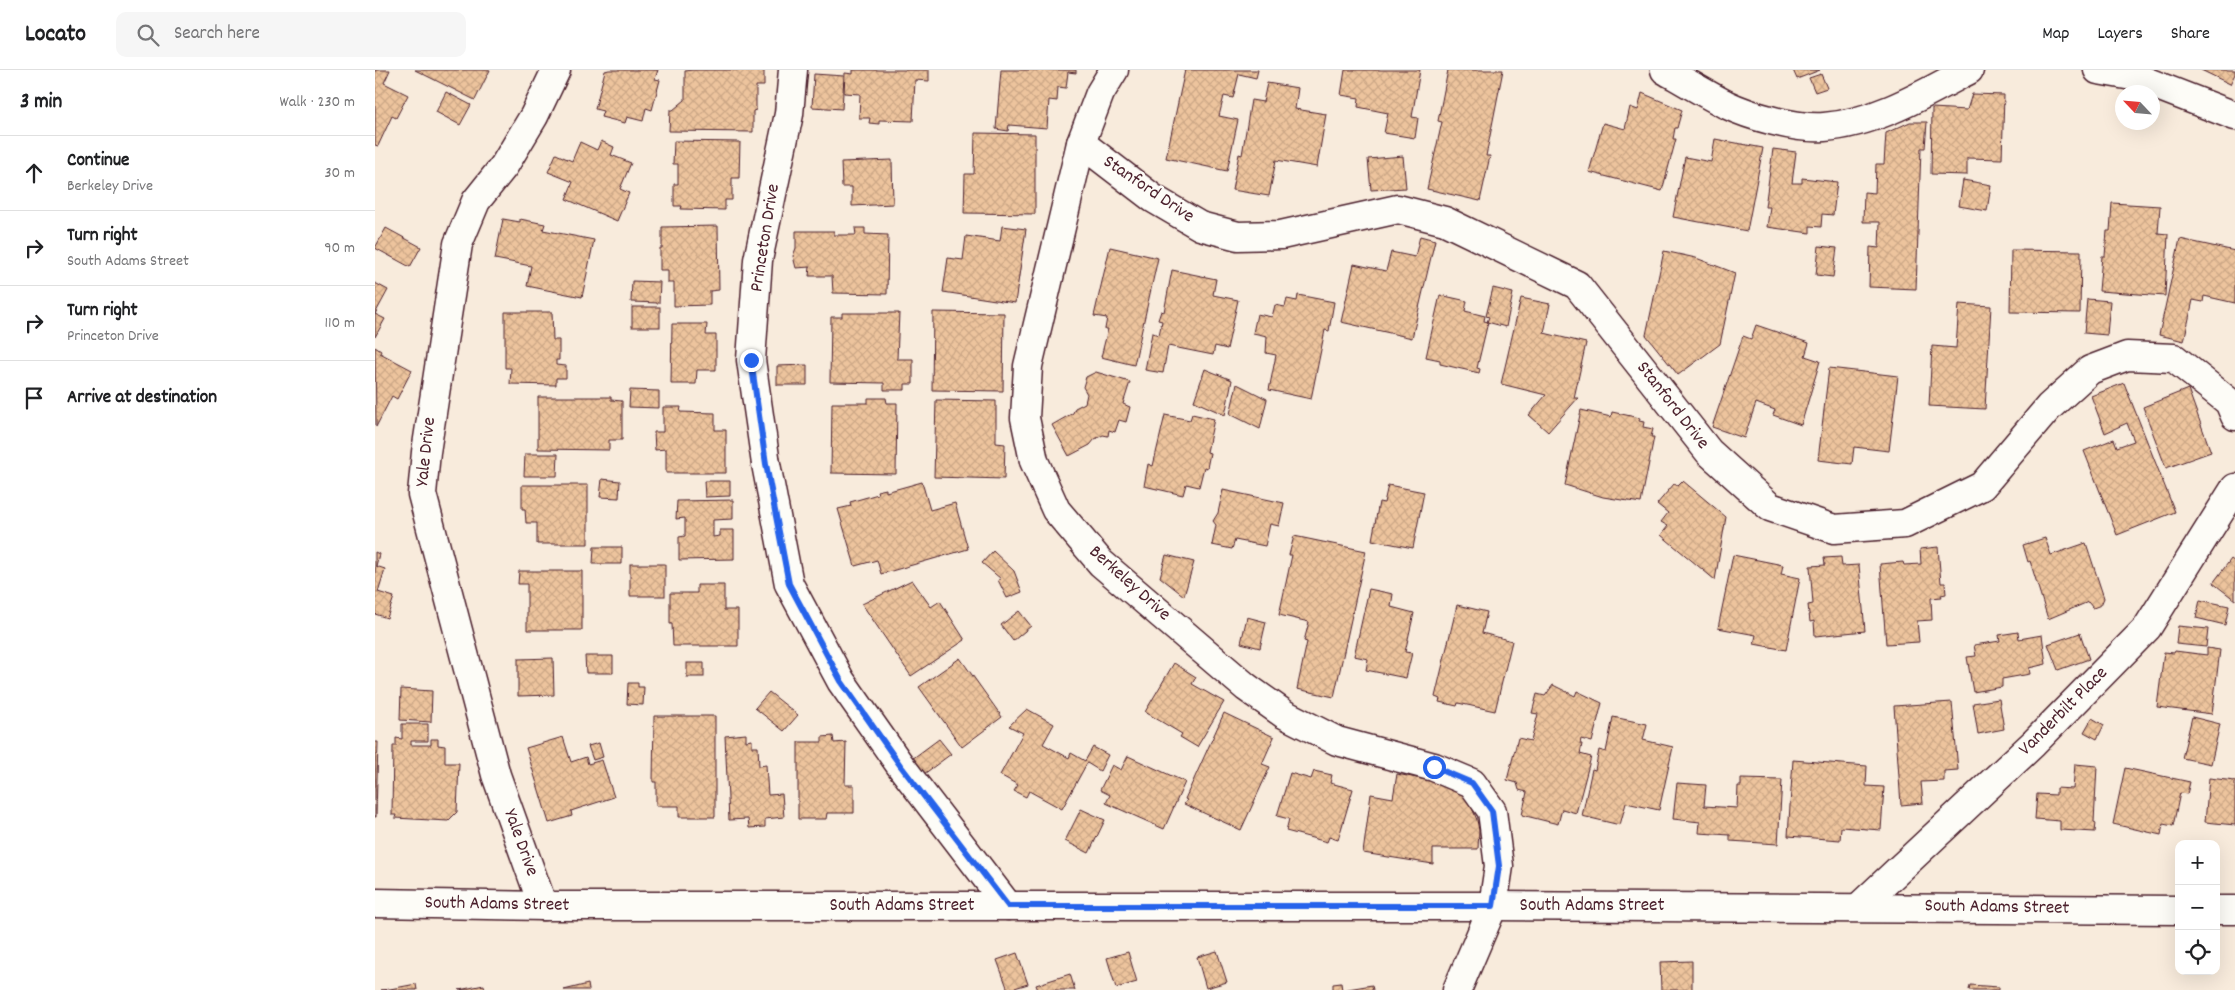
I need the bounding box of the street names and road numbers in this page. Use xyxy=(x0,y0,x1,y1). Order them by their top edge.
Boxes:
street label: Stanford Drive xyxy=(1097,149,1199,231)
street label: Princeton Drive xyxy=(744,182,788,294)
street label: Stanford Drive xyxy=(1629,356,1715,456)
street label: Yale Drive xyxy=(410,416,444,488)
street label: Berkeley Drive xyxy=(1082,540,1176,628)
street label: Vanderbilt Place xyxy=(2013,661,2115,763)
street label: Yale Drive xyxy=(495,806,545,880)
street label: South Adams Street xyxy=(424,890,570,920)
street label: South Adams Street xyxy=(830,893,974,920)
street label: South Adams Street xyxy=(1520,893,1664,920)
street label: South Adams Street xyxy=(1924,893,2070,923)

